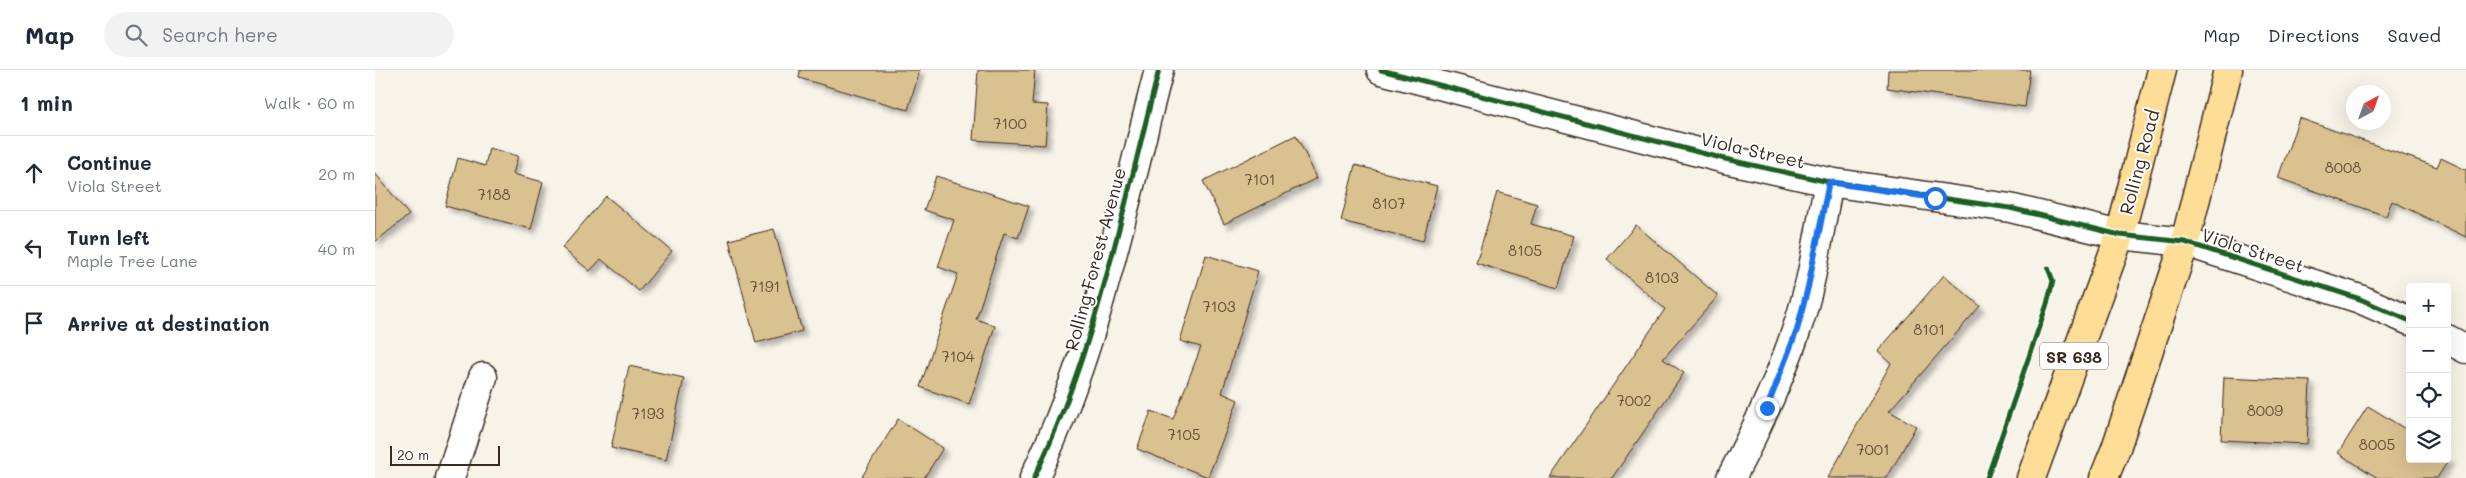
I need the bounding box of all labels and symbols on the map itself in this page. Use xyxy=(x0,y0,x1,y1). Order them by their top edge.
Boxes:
north arrow xyxy=(2346,85,2391,130)
street label: Rolling Road xyxy=(2113,107,2165,217)
house number: 7100 xyxy=(993,113,1027,133)
street label: Viola Street xyxy=(1698,126,1808,174)
house number: 8008 xyxy=(2325,157,2361,177)
street label: Rolling Forest Avenue xyxy=(1059,165,1131,353)
house number: 7101 xyxy=(1244,169,1276,189)
house number: 7188 xyxy=(477,184,511,204)
route start xyxy=(1924,187,1947,210)
house number: 8107 xyxy=(1372,193,1406,213)
street label: Viola Street xyxy=(2199,222,2307,278)
house number: 8105 xyxy=(1508,240,1542,260)
house number: 8103 xyxy=(1645,267,1679,287)
house number: 7191 xyxy=(750,276,780,296)
house number: 7103 xyxy=(1202,296,1236,316)
house number: 8101 xyxy=(1913,319,1945,339)
road number: SR 638 xyxy=(2040,342,2108,370)
house number: 7104 xyxy=(941,346,975,366)
house number: 7002 xyxy=(1616,390,1652,410)
route end xyxy=(1756,397,1779,420)
house number: 8009 xyxy=(2247,400,2283,420)
house number: 7193 xyxy=(632,403,665,423)
house number: 7105 xyxy=(1167,424,1201,444)
house number: 8005 xyxy=(2359,434,2395,454)
house number: 7001 xyxy=(1856,439,1890,459)
scale bar xyxy=(390,443,500,466)

